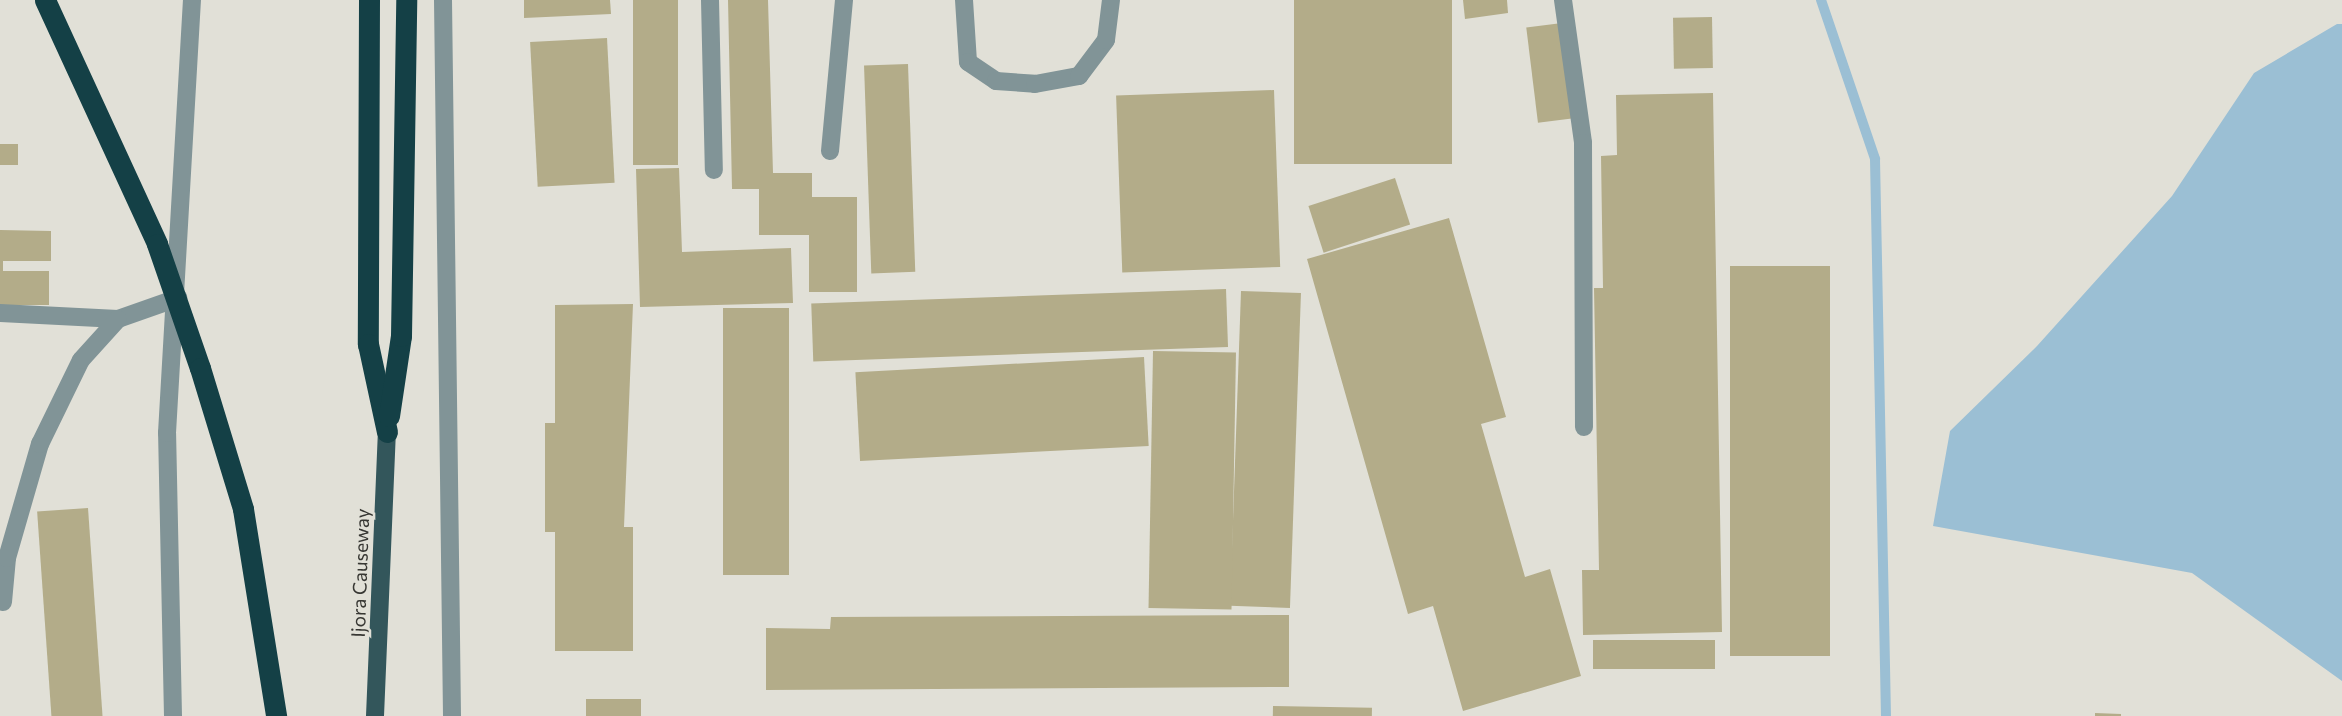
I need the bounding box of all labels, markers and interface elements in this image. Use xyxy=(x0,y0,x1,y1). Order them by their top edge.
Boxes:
street label: Ijora Causeway xyxy=(346,508,374,638)

